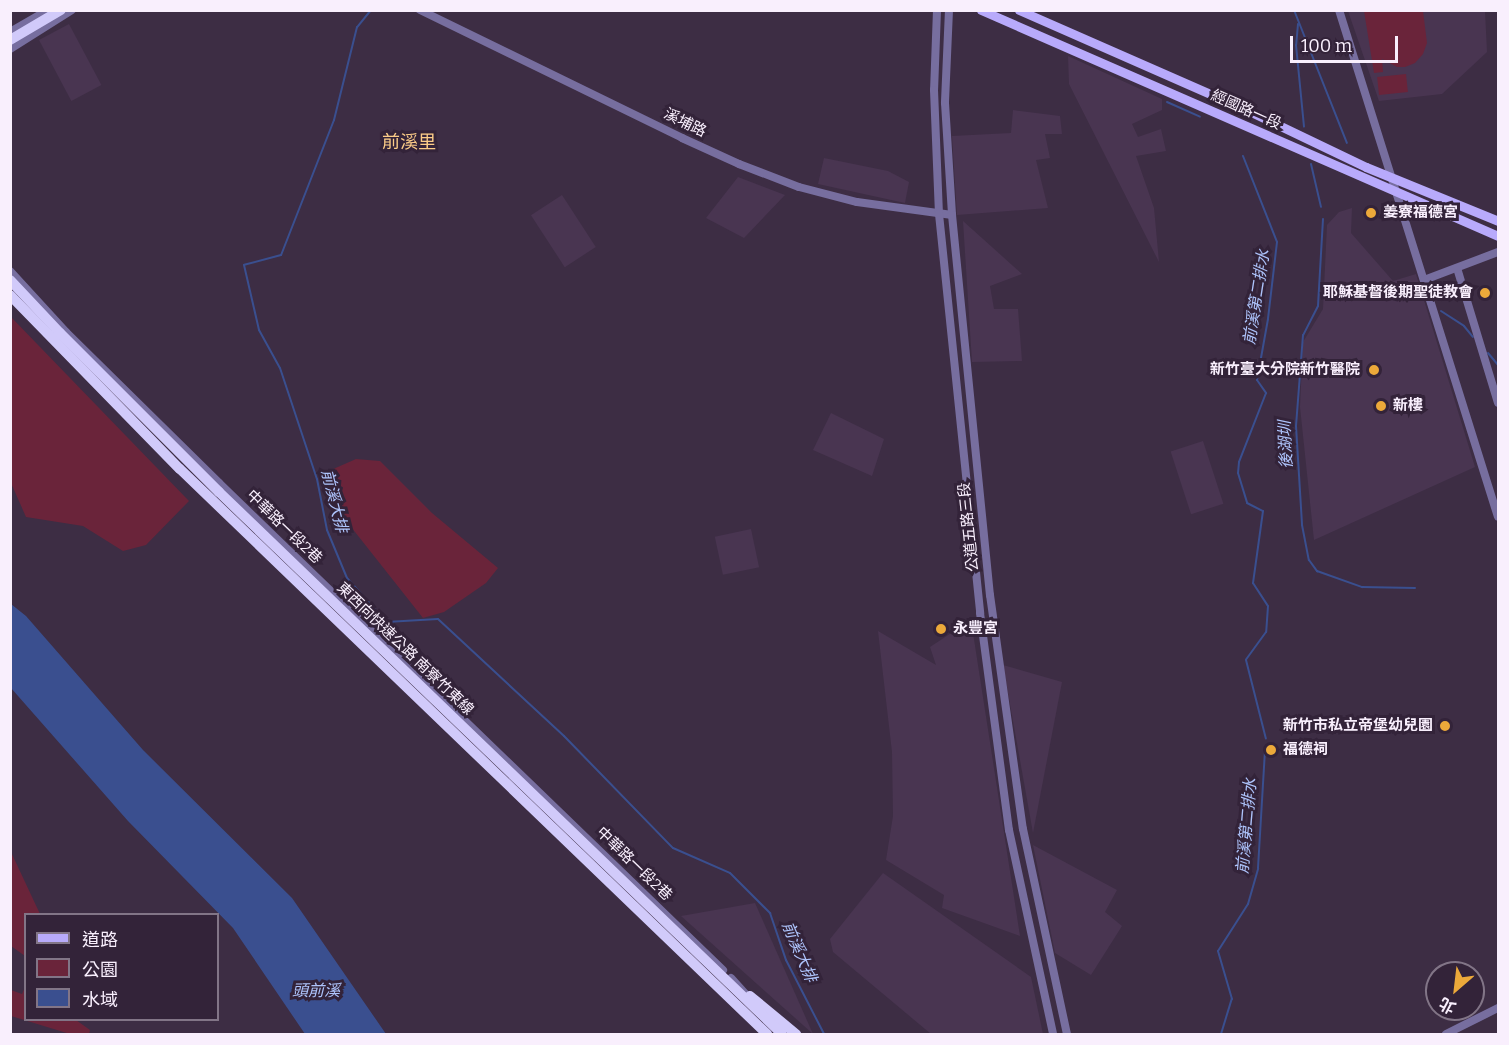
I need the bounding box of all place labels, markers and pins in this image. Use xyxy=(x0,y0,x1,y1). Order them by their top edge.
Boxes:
place label: 姜寮福德宮 xyxy=(1383,204,1458,222)
marker: 姜寮福德宮 xyxy=(1364,206,1378,220)
place label: 耶穌基督後期聖徒教會 xyxy=(1323,284,1473,302)
marker: 耶穌基督後期聖徒教會 xyxy=(1478,286,1492,300)
place label: 新竹臺大分院新竹醫院 xyxy=(1210,361,1360,379)
marker: 新竹臺大分院新竹醫院 xyxy=(1365,361,1383,379)
place label: 新樓 xyxy=(1393,397,1423,415)
marker: 新樓 xyxy=(1374,399,1388,413)
place label: 永豐宮 xyxy=(953,620,998,638)
marker: 永豐宮 xyxy=(934,622,948,636)
place label: 新竹市私立帝堡幼兒園 xyxy=(1283,717,1433,735)
marker: 新竹市私立帝堡幼兒園 xyxy=(1438,719,1452,733)
place label: 福德祠 xyxy=(1283,741,1328,759)
marker: 福德祠 xyxy=(1264,743,1278,757)

